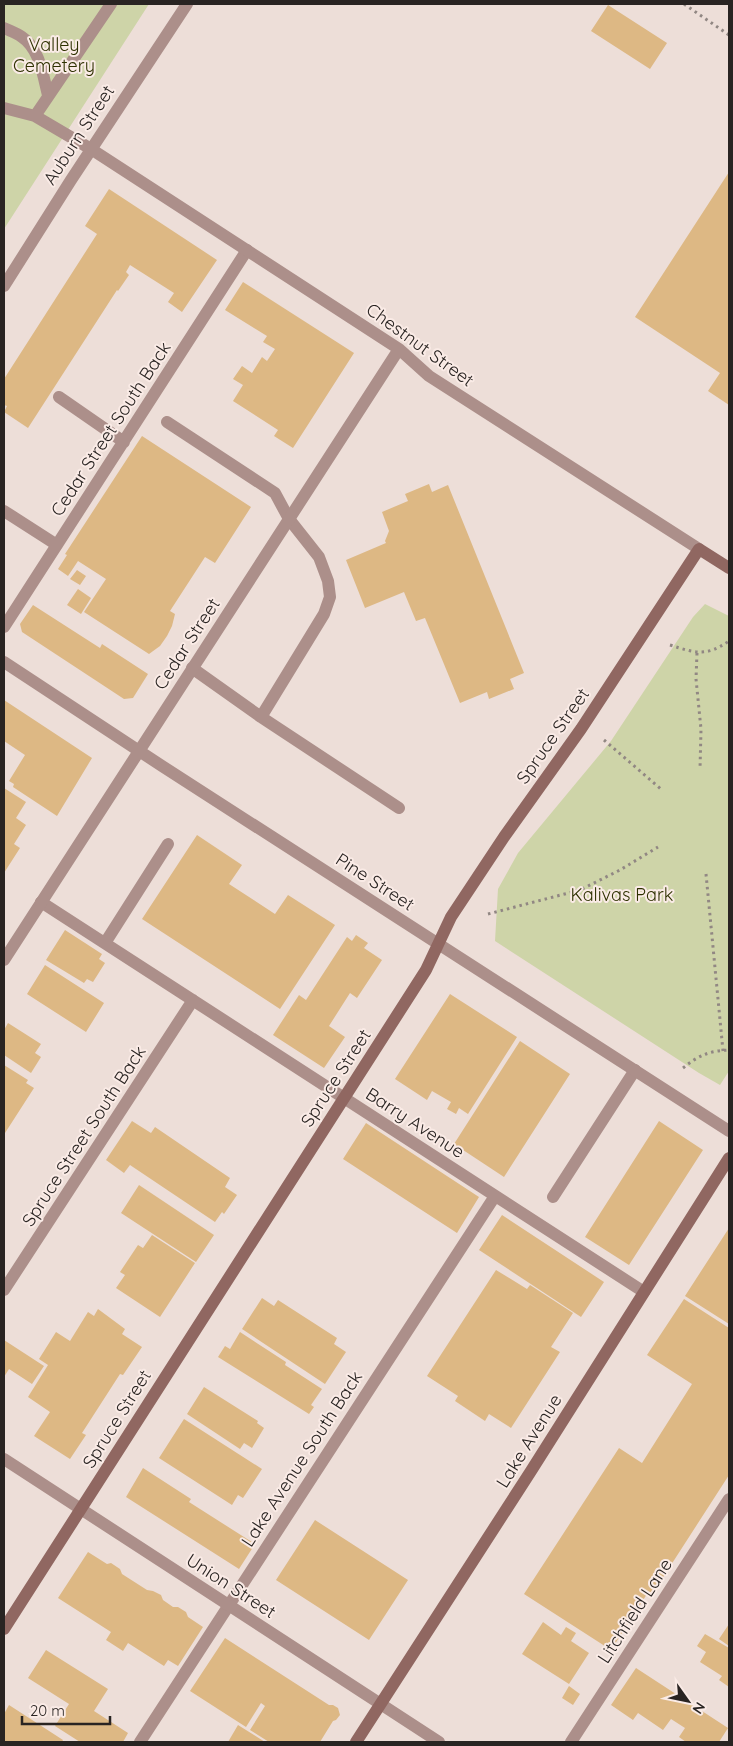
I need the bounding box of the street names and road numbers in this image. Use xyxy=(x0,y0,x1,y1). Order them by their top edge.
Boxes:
street label: Auburn Street xyxy=(38,81,119,189)
street label: Chestnut Street xyxy=(362,298,479,391)
street label: Cedar Street South Back xyxy=(45,337,176,520)
street label: Cedar Street xyxy=(148,594,225,694)
street label: Spruce Street xyxy=(511,683,594,788)
street label: Pine Street xyxy=(332,848,419,916)
street label: Spruce Street xyxy=(295,1025,376,1131)
street label: Spruce Street South Back xyxy=(17,1041,151,1230)
street label: Barry Avenue xyxy=(362,1082,469,1163)
street label: Spruce Street xyxy=(77,1365,156,1472)
street label: Lake Avenue South Back xyxy=(236,1366,367,1551)
street label: Lake Avenue xyxy=(491,1390,567,1492)
street label: Union Street xyxy=(182,1548,281,1623)
street label: Litchfield Lane xyxy=(592,1554,677,1667)

